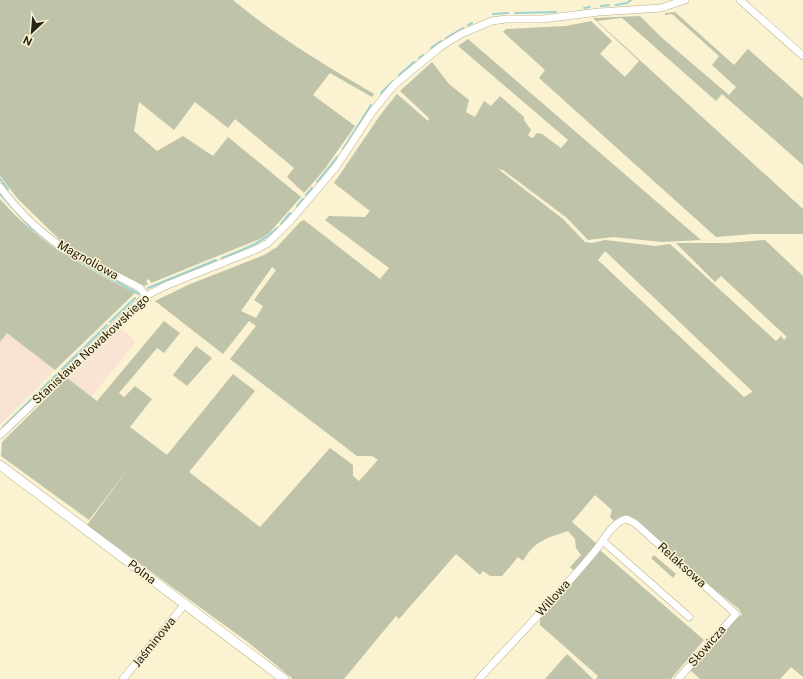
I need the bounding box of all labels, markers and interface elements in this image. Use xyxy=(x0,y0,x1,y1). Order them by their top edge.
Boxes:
north arrow xyxy=(12,12,52,52)
text: N xyxy=(21,34,34,48)
street label: Magnoliowa xyxy=(55,238,121,282)
street label: Stanisława Nowakowskiego xyxy=(30,291,153,407)
street label: Relaksowa xyxy=(655,540,709,590)
street label: Polna xyxy=(125,557,159,587)
street label: Willowa xyxy=(533,577,573,619)
street label: Jaśminowa xyxy=(130,614,178,670)
street label: Słowicza xyxy=(685,623,729,669)

